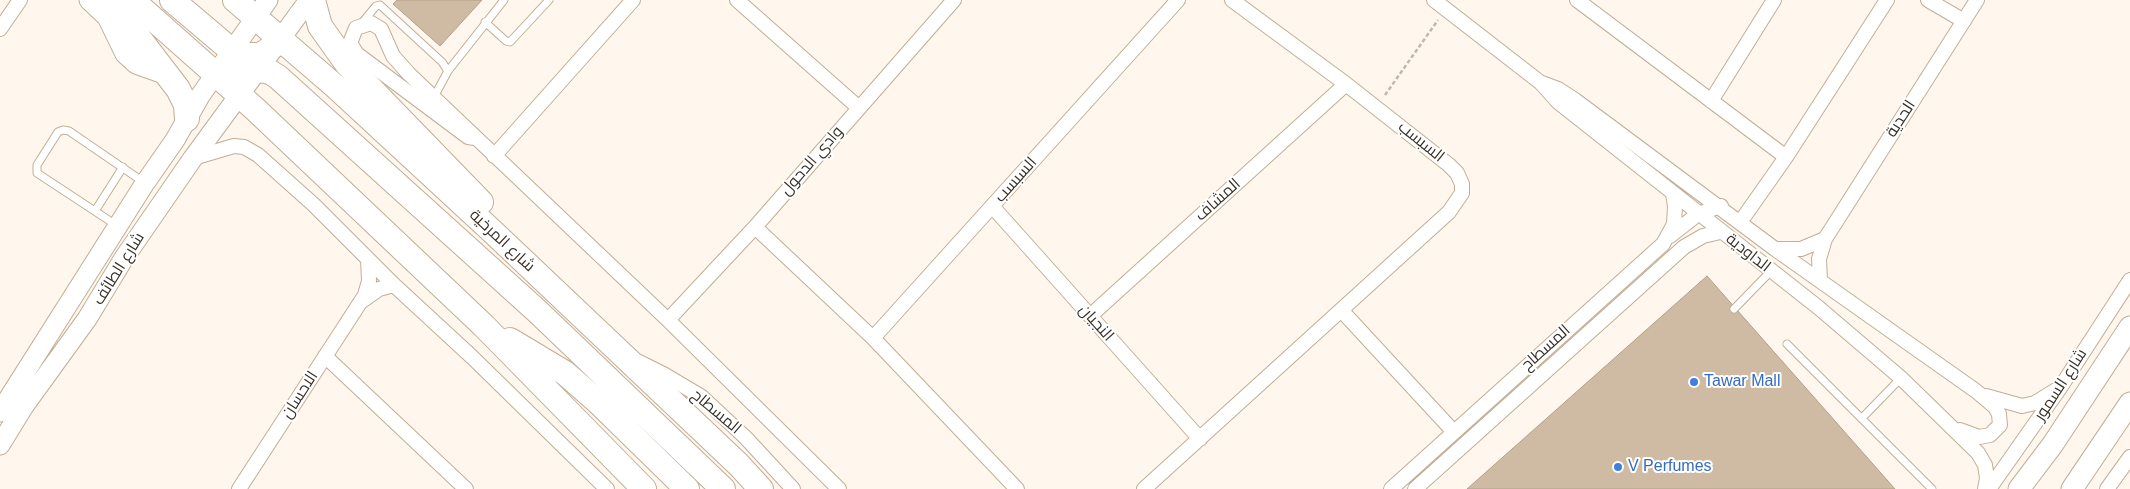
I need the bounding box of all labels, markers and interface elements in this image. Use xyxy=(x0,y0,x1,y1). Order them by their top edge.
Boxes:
street label: الحدية xyxy=(1882,97,1920,141)
street label: السبسب xyxy=(1394,118,1448,166)
street label: وادي الدحول xyxy=(777,122,847,200)
street label: السبسب xyxy=(991,154,1041,206)
street label: المشاف xyxy=(1191,175,1245,225)
street label: شارع المرخية xyxy=(465,206,539,276)
street label: شارع الطائف xyxy=(89,229,149,309)
street label: الداودية xyxy=(1722,230,1774,276)
street label: النجيان xyxy=(1074,301,1118,345)
street label: المسطاح xyxy=(1518,321,1574,375)
street label: شارع السمور xyxy=(2031,345,2091,425)
street label: الاحسان xyxy=(278,368,322,422)
place label: Tawar Mall xyxy=(1704,372,1780,392)
marker: Tawar Mall xyxy=(1688,376,1700,388)
street label: المسطاح xyxy=(687,386,745,438)
place label: V Perfumes xyxy=(1628,457,1712,477)
marker: V Perfumes xyxy=(1612,461,1624,473)

